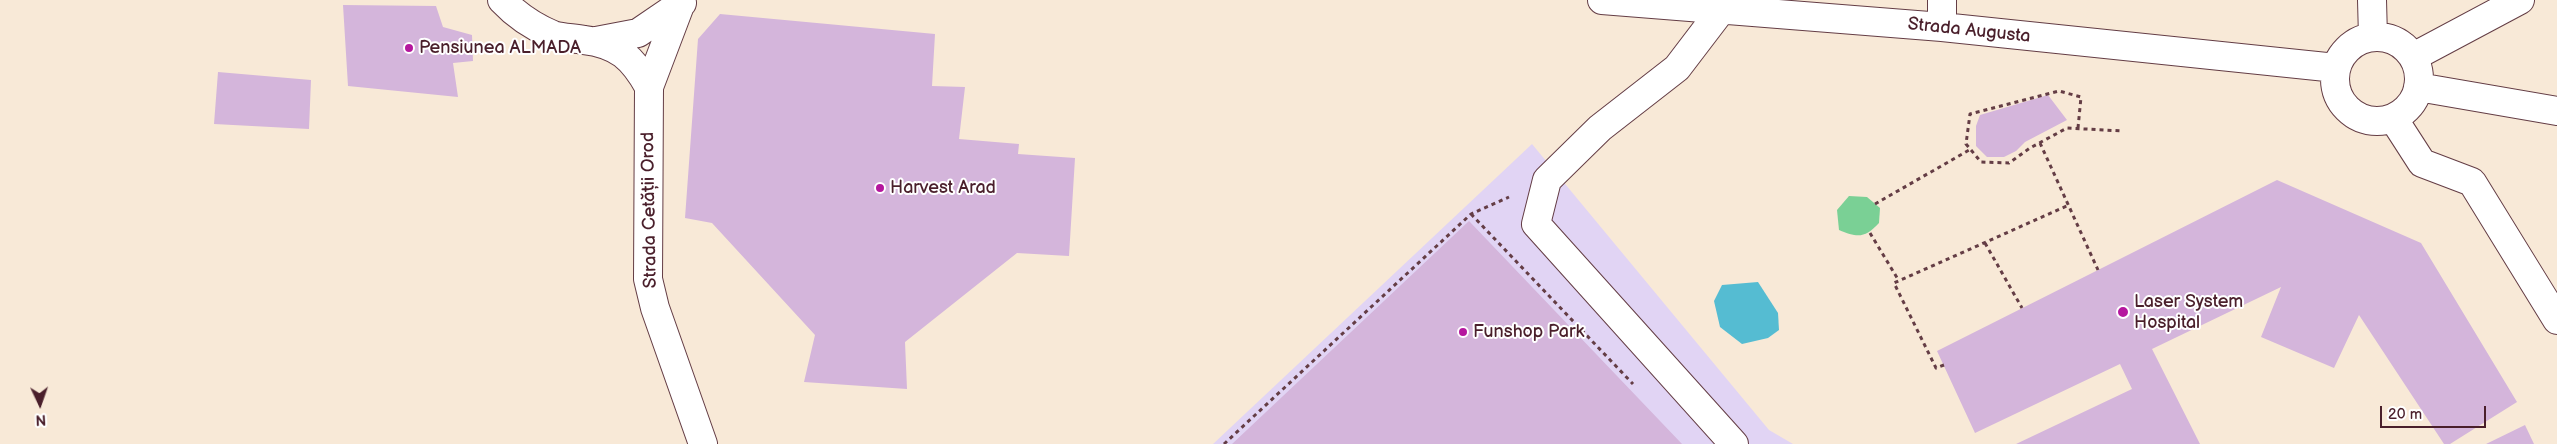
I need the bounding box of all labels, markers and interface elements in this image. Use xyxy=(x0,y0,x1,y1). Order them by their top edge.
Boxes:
street label: Strada Augusta xyxy=(1906,14,2032,48)
place label: Pensiunea ALMADA xyxy=(419,37,581,59)
marker: Pensiunea ALMADA xyxy=(403,42,415,54)
street label: Strada Cetății Orod xyxy=(638,132,662,288)
place label: Harvest Arad xyxy=(890,177,996,199)
marker: Harvest Arad xyxy=(874,182,886,194)
place label: Laser System Hospital xyxy=(2134,291,2243,334)
marker: Laser System Hospital xyxy=(2116,305,2130,319)
place label: Funshop Park xyxy=(1473,321,1584,343)
marker: Funshop Park xyxy=(1457,326,1469,338)
north arrow xyxy=(15,379,65,429)
scale bar xyxy=(2382,396,2488,428)
text: 20 m xyxy=(2388,405,2422,424)
text: N xyxy=(35,411,47,428)

